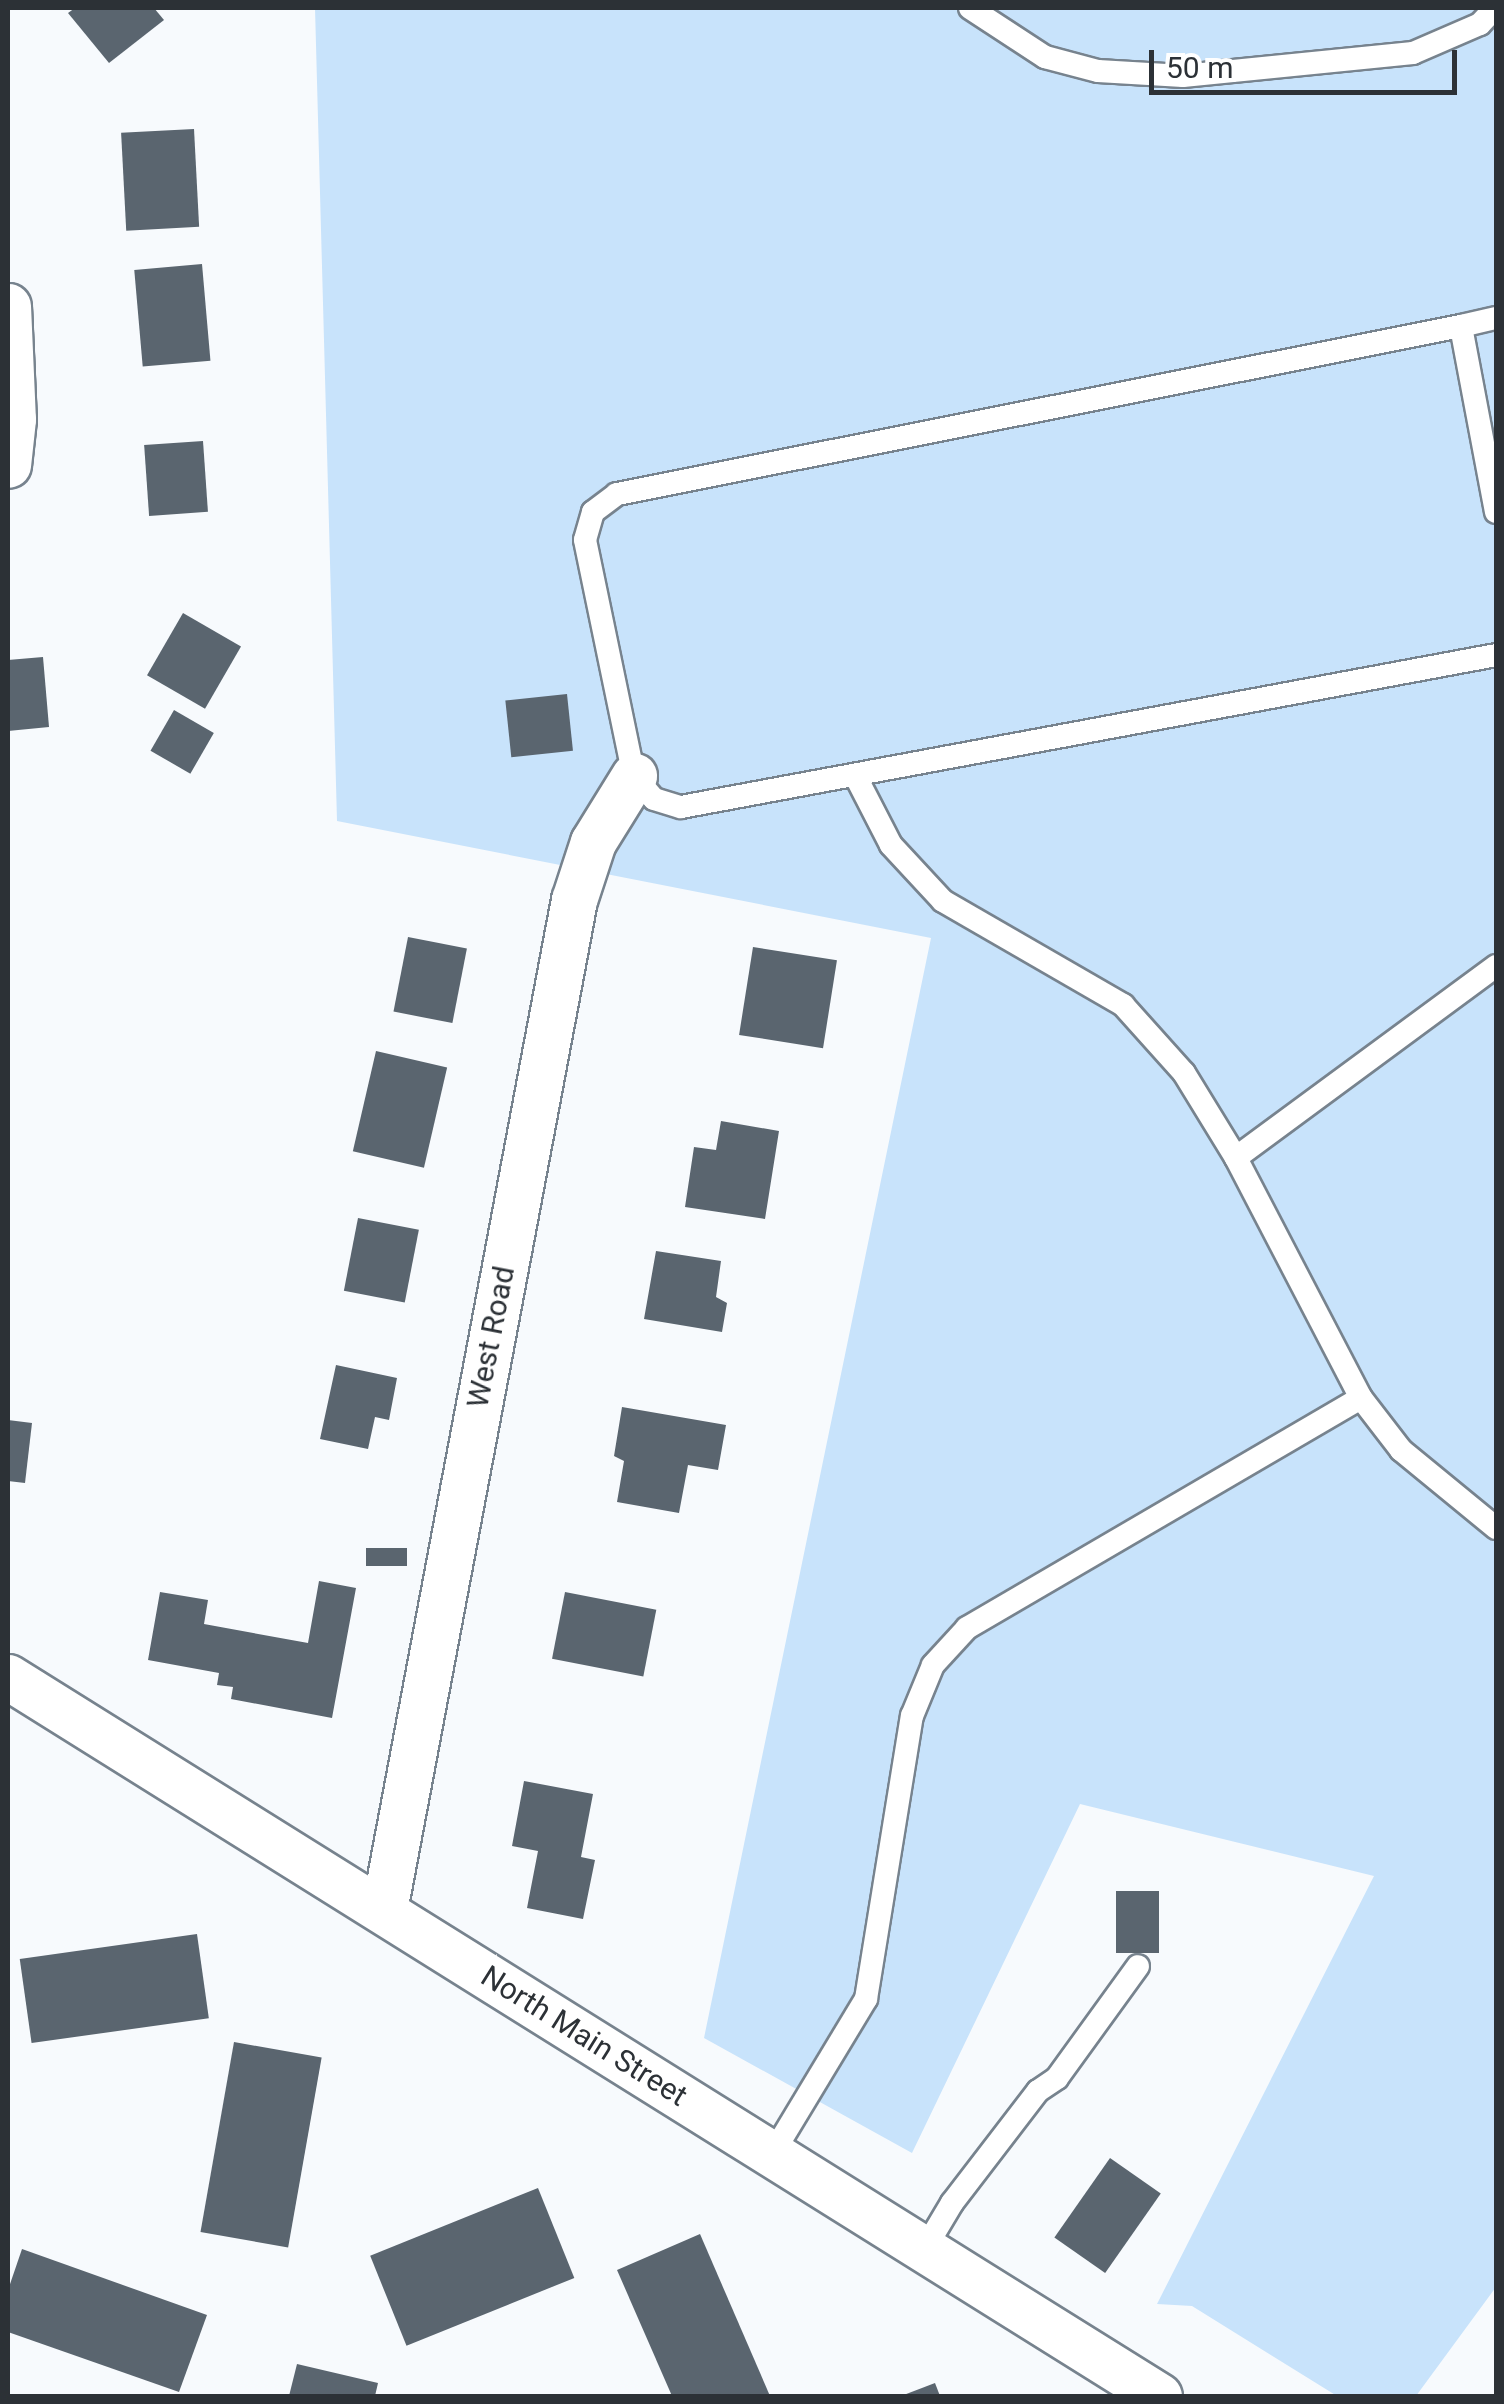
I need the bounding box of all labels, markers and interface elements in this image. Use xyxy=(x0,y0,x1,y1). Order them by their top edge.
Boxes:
scale bar xyxy=(1154,30,1462,92)
text: 50 m xyxy=(1166,50,1233,85)
street label: West Road xyxy=(460,1263,522,1411)
street label: North Main Street xyxy=(474,1958,694,2114)

